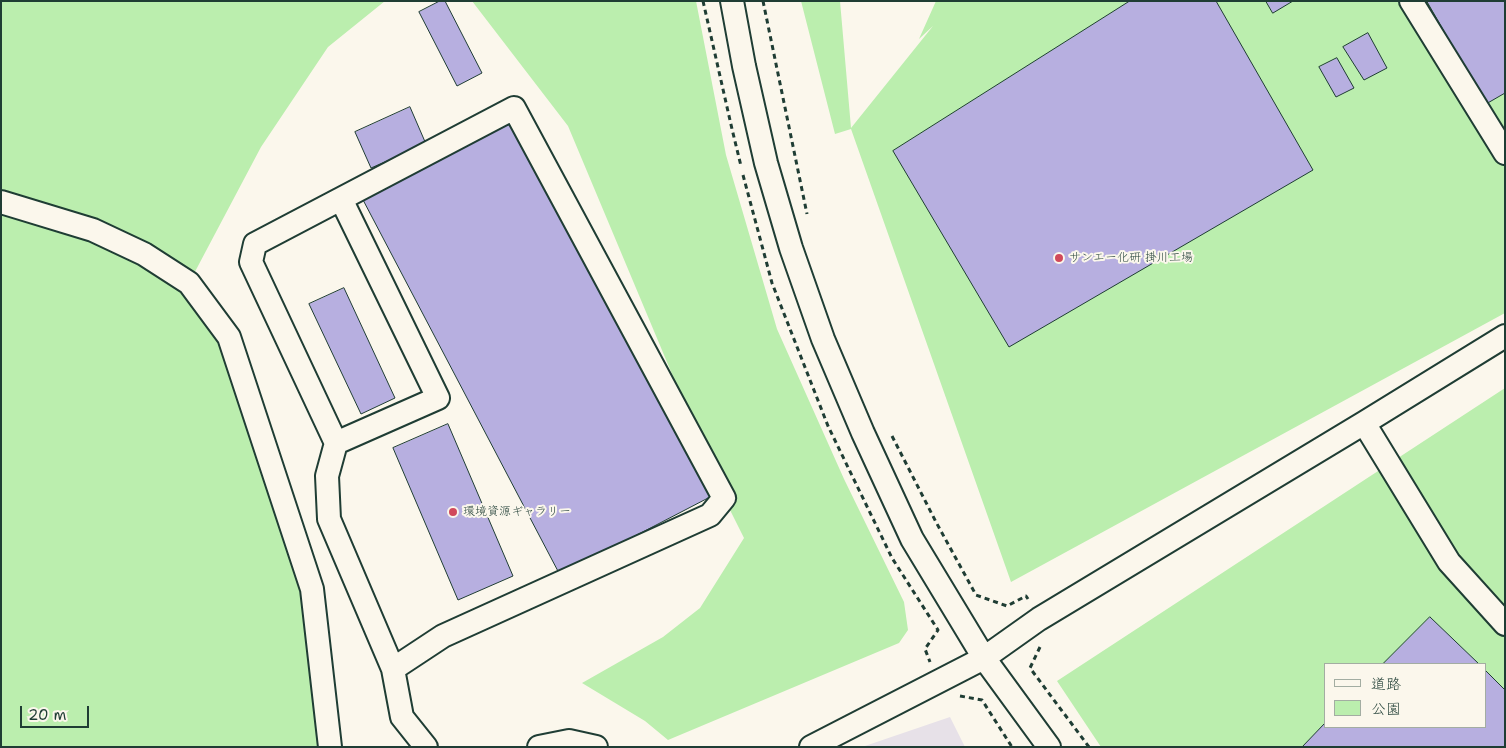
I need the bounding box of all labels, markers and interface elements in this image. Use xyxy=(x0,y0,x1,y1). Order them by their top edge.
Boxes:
place label: サンエー化研 掛川工場 xyxy=(1069,251,1193,265)
marker: サンエー化研 掛川工場 xyxy=(1053,252,1065,264)
place label: 環境資源ギャラリー xyxy=(463,505,571,519)
marker: 環境資源ギャラリー xyxy=(447,506,459,518)
legend xyxy=(1324,663,1486,728)
text: 道路 xyxy=(1371,674,1401,694)
scale bar xyxy=(22,696,91,728)
text: 公園 xyxy=(1371,699,1401,719)
text: 20 m xyxy=(28,705,67,725)

